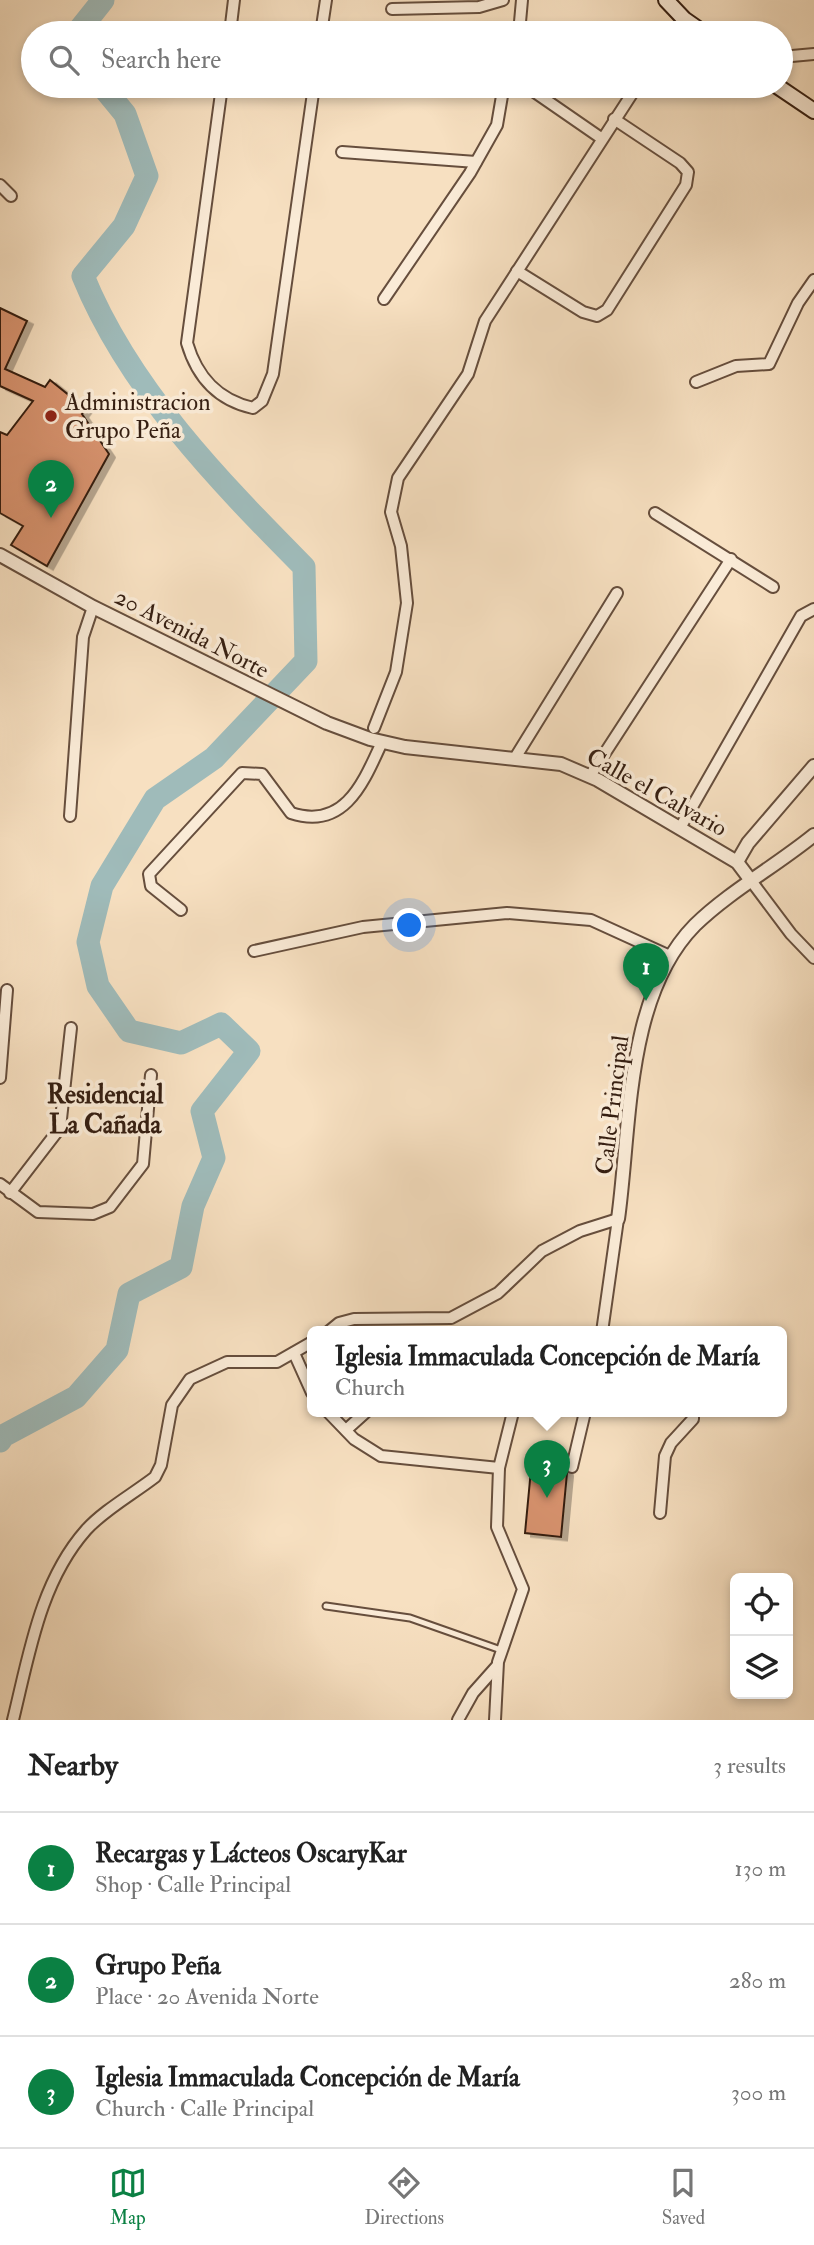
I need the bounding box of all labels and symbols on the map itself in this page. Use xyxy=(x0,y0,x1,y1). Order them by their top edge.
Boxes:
place label: Administracion Grupo Peña xyxy=(64,387,211,446)
marker: Administracion Grupo Peña xyxy=(43,408,59,424)
pin: 2 xyxy=(28,460,74,518)
street label: 20 Avenida Norte xyxy=(109,581,274,686)
street label: Calle el Calvario xyxy=(581,741,733,844)
your location xyxy=(392,908,426,942)
pin: 1 xyxy=(623,943,669,1001)
street label: Calle Principal xyxy=(589,1034,636,1177)
district label: Residencial La Cañada xyxy=(47,1079,164,1141)
pin: 3 xyxy=(524,1440,570,1498)

